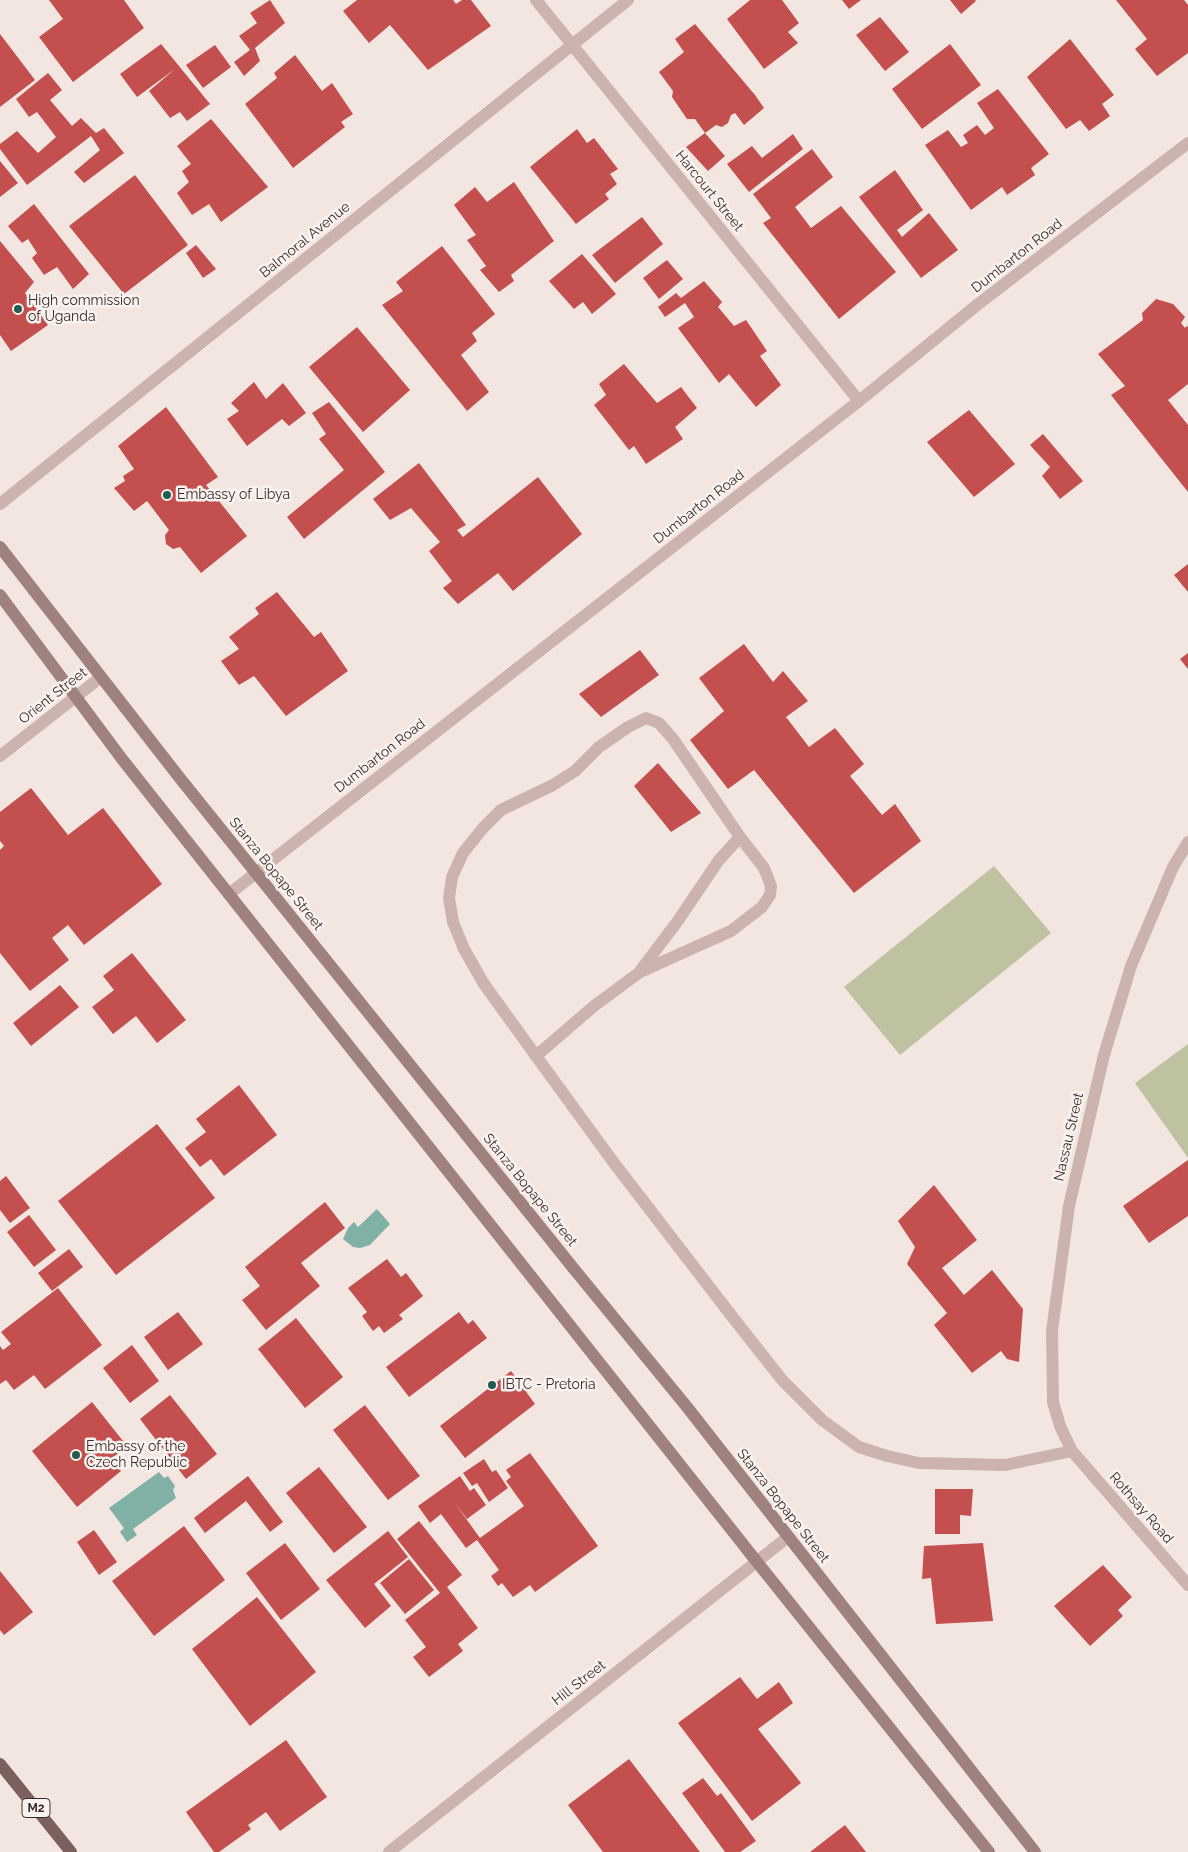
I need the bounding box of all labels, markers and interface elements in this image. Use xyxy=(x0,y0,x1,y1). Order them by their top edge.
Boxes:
street label: Harcourt Street xyxy=(671,147,747,235)
street label: Balmoral Avenue xyxy=(257,199,353,281)
street label: Dumbarton Road xyxy=(968,215,1066,297)
place label: High commission of Uganda xyxy=(28,293,140,326)
marker: High commission of Uganda xyxy=(12,303,24,315)
street label: Dumbarton Road xyxy=(650,466,748,548)
place label: Embassy of Libya xyxy=(177,487,290,503)
marker: Embassy of Libya xyxy=(161,489,173,501)
street label: Orient Street xyxy=(16,664,90,728)
street label: Dumbarton Road xyxy=(331,715,429,797)
street label: Stanza Bopape Street xyxy=(225,814,327,934)
street label: Nassau Street xyxy=(1051,1091,1087,1183)
street label: Stanza Bopape Street xyxy=(479,1130,581,1250)
place label: IBTC - Pretoria xyxy=(502,1377,596,1393)
marker: IBTC - Pretoria xyxy=(486,1379,498,1391)
place label: Embassy of the Czech Republic xyxy=(86,1439,187,1471)
street label: Stanza Bopape Street xyxy=(733,1446,833,1566)
marker: Embassy of the Czech Republic xyxy=(70,1449,82,1461)
street label: Rothsay Road xyxy=(1106,1469,1176,1547)
street label: Hill Street xyxy=(549,1657,609,1709)
road number: M2 xyxy=(22,1799,50,1818)

